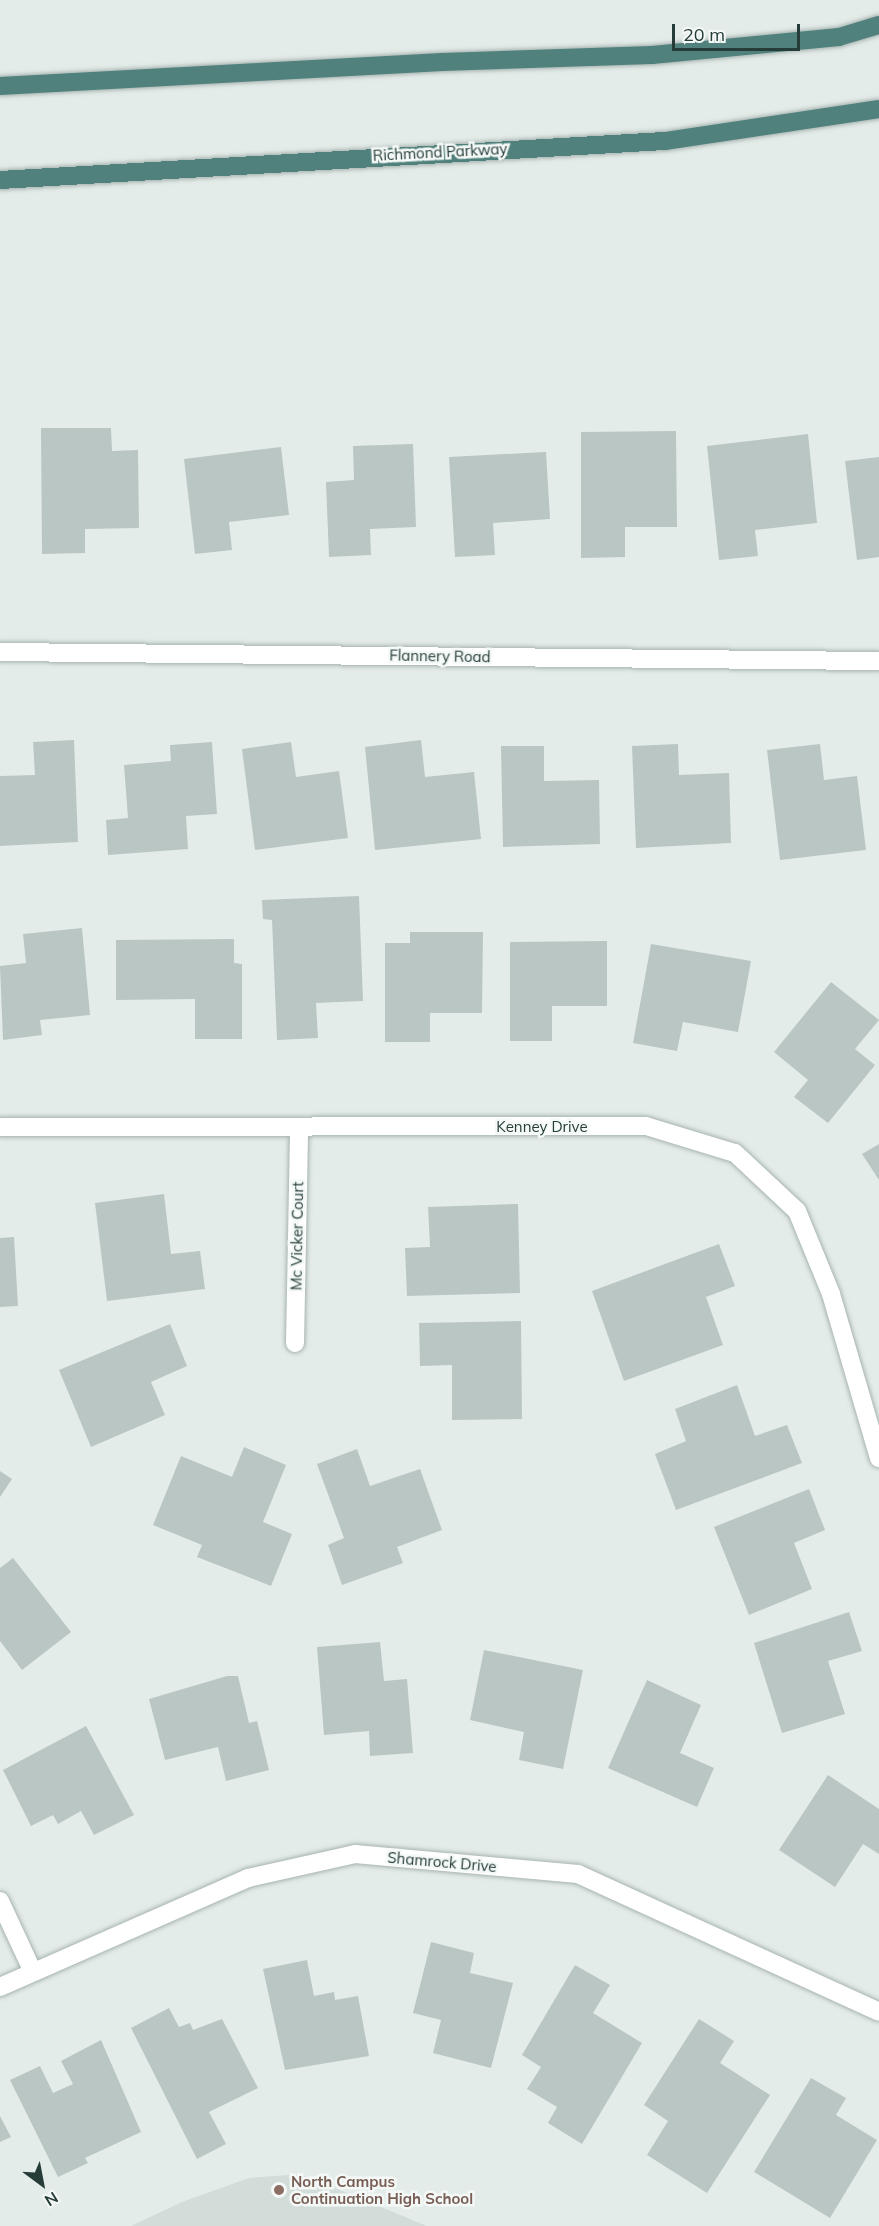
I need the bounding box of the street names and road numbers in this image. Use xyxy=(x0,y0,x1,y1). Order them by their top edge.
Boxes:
street label: Richmond Parkway xyxy=(372,139,508,165)
street label: Flannery Road xyxy=(389,646,491,666)
street label: Kenney Drive xyxy=(496,1118,588,1136)
street label: Mc Vicker Court xyxy=(287,1181,307,1291)
street label: Shamrock Drive xyxy=(387,1848,497,1876)

